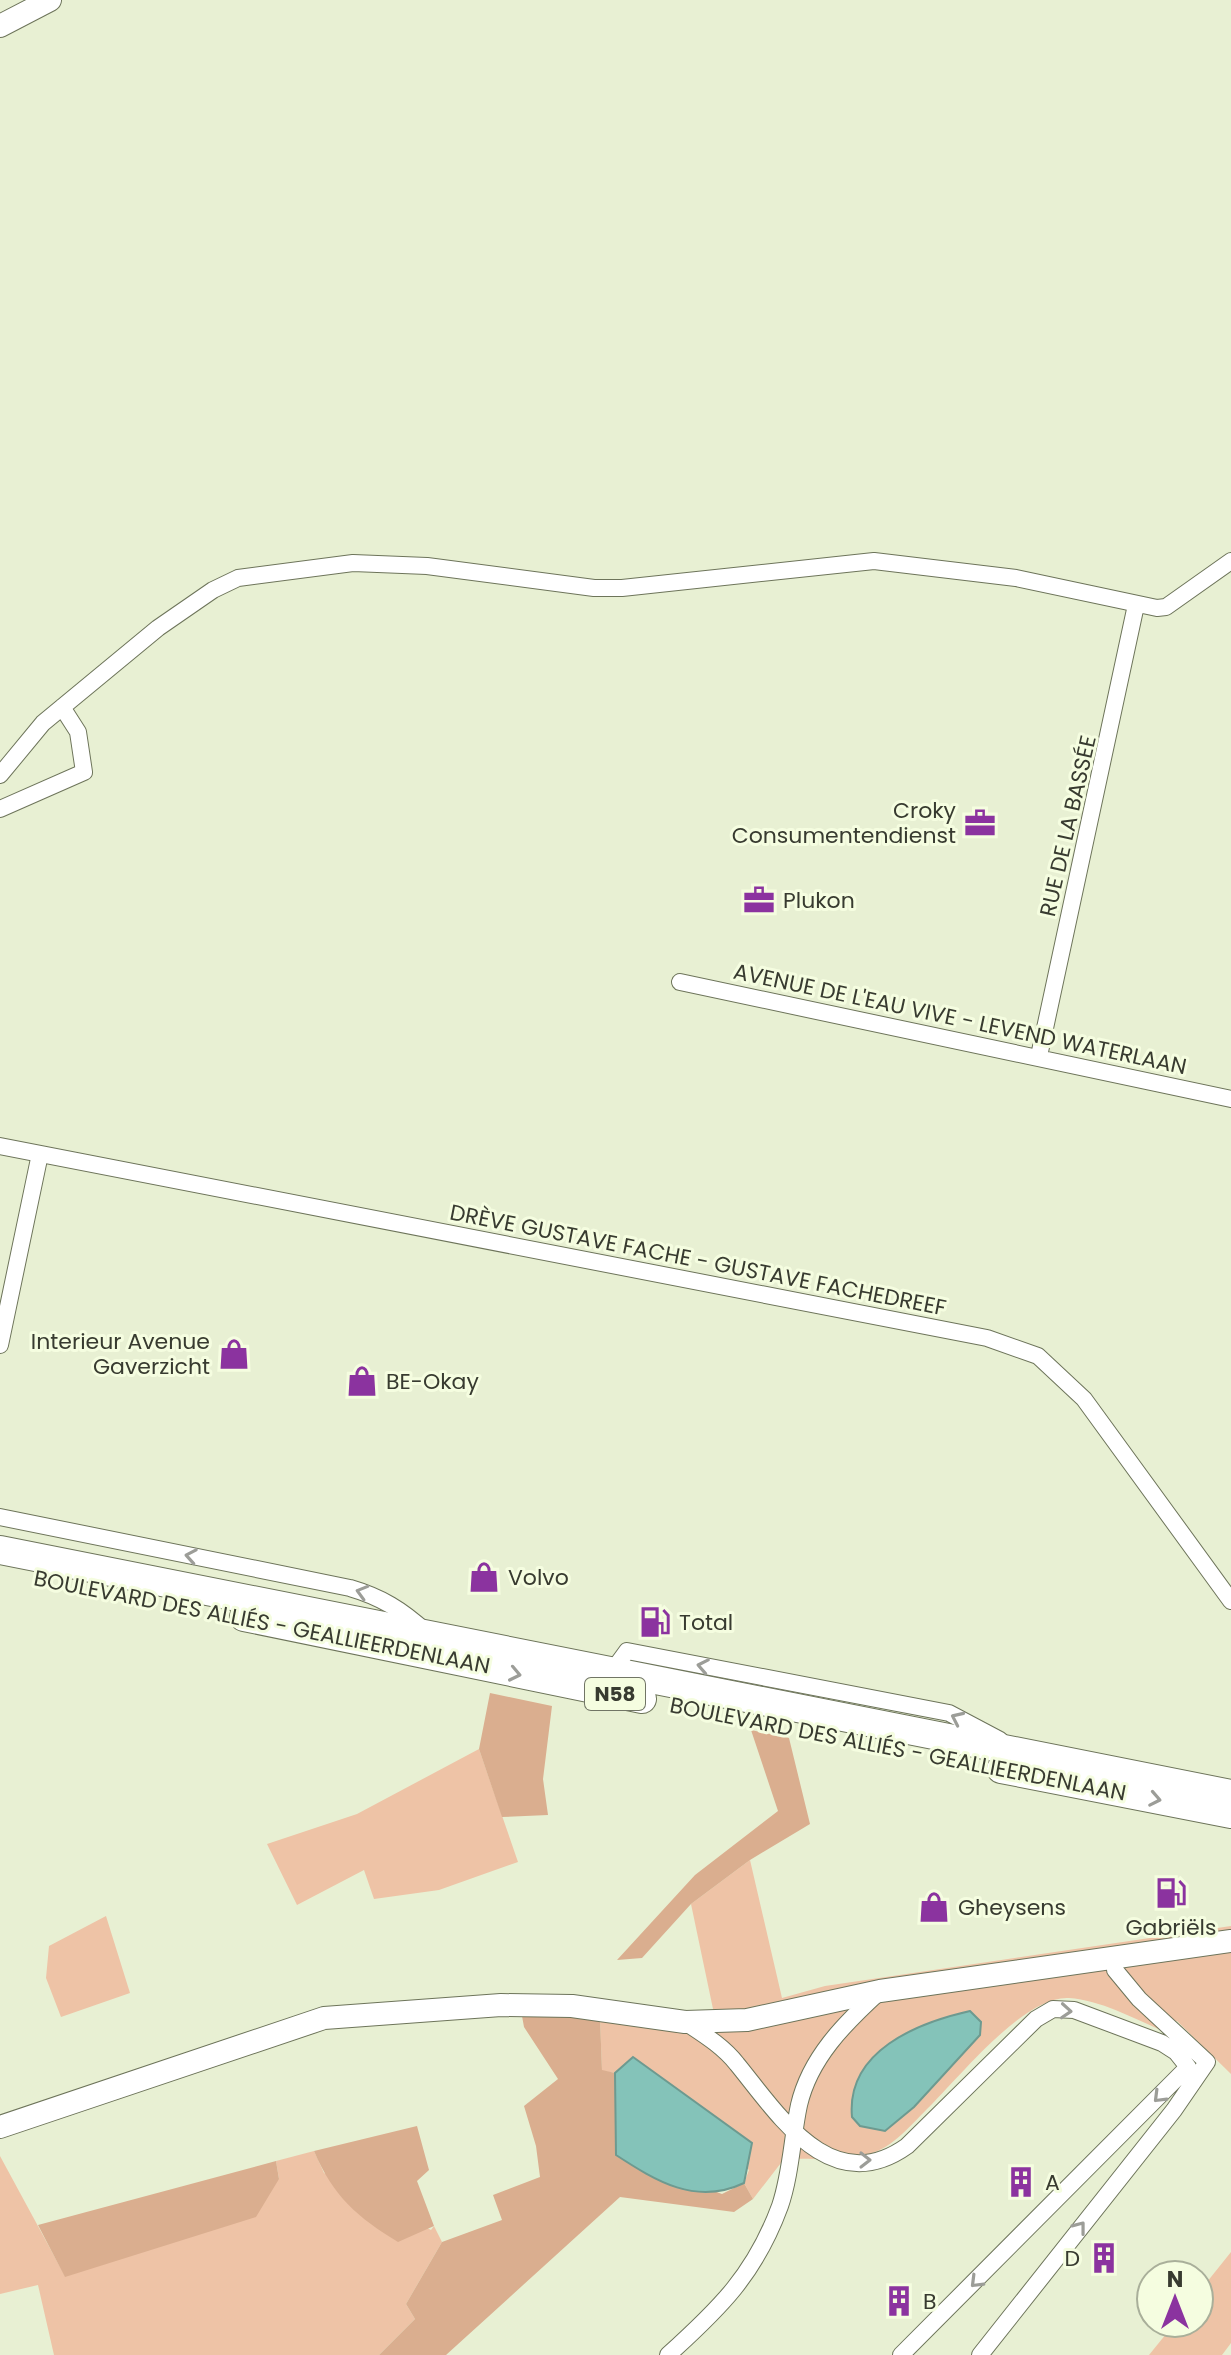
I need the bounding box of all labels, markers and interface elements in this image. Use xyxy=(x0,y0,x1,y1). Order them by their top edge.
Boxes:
street label: RUE DE LA BASSÉE xyxy=(1032,732,1104,920)
place label: Croky Consumentendienst xyxy=(732,795,957,851)
office icon: Croky Consumentendienst xyxy=(963,806,997,840)
office icon: Plukon xyxy=(742,883,776,917)
place label: Plukon xyxy=(783,885,855,916)
street label: AVENUE DE L'EAU VIVE - LEVEND WATERLAAN xyxy=(730,956,1190,1082)
street label: DRÈVE GUSTAVE FACHE - GUSTAVE FACHEDREEF xyxy=(447,1197,949,1323)
place label: Interieur Avenue Gaverzicht xyxy=(31,1326,210,1382)
shop icon: Interieur Avenue Gaverzicht xyxy=(217,1337,251,1371)
shop icon: BE-Okay xyxy=(345,1364,379,1398)
place label: BE-Okay xyxy=(386,1366,479,1397)
one-way arrow xyxy=(184,1548,197,1565)
shop icon: Volvo xyxy=(467,1560,501,1594)
street label: BOULEVARD DES ALLIÉS - GEALLIEERDENLAAN xyxy=(31,1562,493,1682)
place label: Volvo xyxy=(508,1562,569,1593)
one-way arrow xyxy=(356,1585,370,1601)
fuel station icon: Total xyxy=(638,1605,672,1639)
place label: Total xyxy=(679,1607,733,1638)
one-way arrow xyxy=(696,1658,710,1675)
one-way arrow xyxy=(508,1665,522,1682)
road number: N58 xyxy=(585,1678,645,1710)
street label: BOULEVARD DES ALLIÉS - GEALLIEERDENLAAN xyxy=(667,1689,1129,1809)
one-way arrow xyxy=(950,1712,965,1728)
one-way arrow xyxy=(1149,1790,1162,1807)
fuel station icon: Gabriëls xyxy=(1154,1876,1188,1910)
shop icon: Gheysens xyxy=(917,1890,951,1924)
place label: Gheysens xyxy=(958,1892,1066,1923)
place label: Gabriëls xyxy=(1125,1912,1217,1943)
one-way arrow xyxy=(1060,2002,1073,2019)
one-way arrow xyxy=(1154,2088,1168,2102)
one-way arrow xyxy=(859,2152,872,2169)
building icon: A xyxy=(1004,2165,1038,2199)
place label: A xyxy=(1045,2167,1060,2198)
one-way arrow xyxy=(1070,2221,1084,2236)
building icon: D xyxy=(1087,2241,1121,2275)
place label: D xyxy=(1064,2243,1080,2274)
north arrow xyxy=(1135,2259,1215,2339)
text: N xyxy=(1167,2264,1183,2295)
one-way arrow xyxy=(971,2273,985,2287)
building icon: B xyxy=(882,2284,916,2318)
place label: B xyxy=(923,2286,937,2317)

